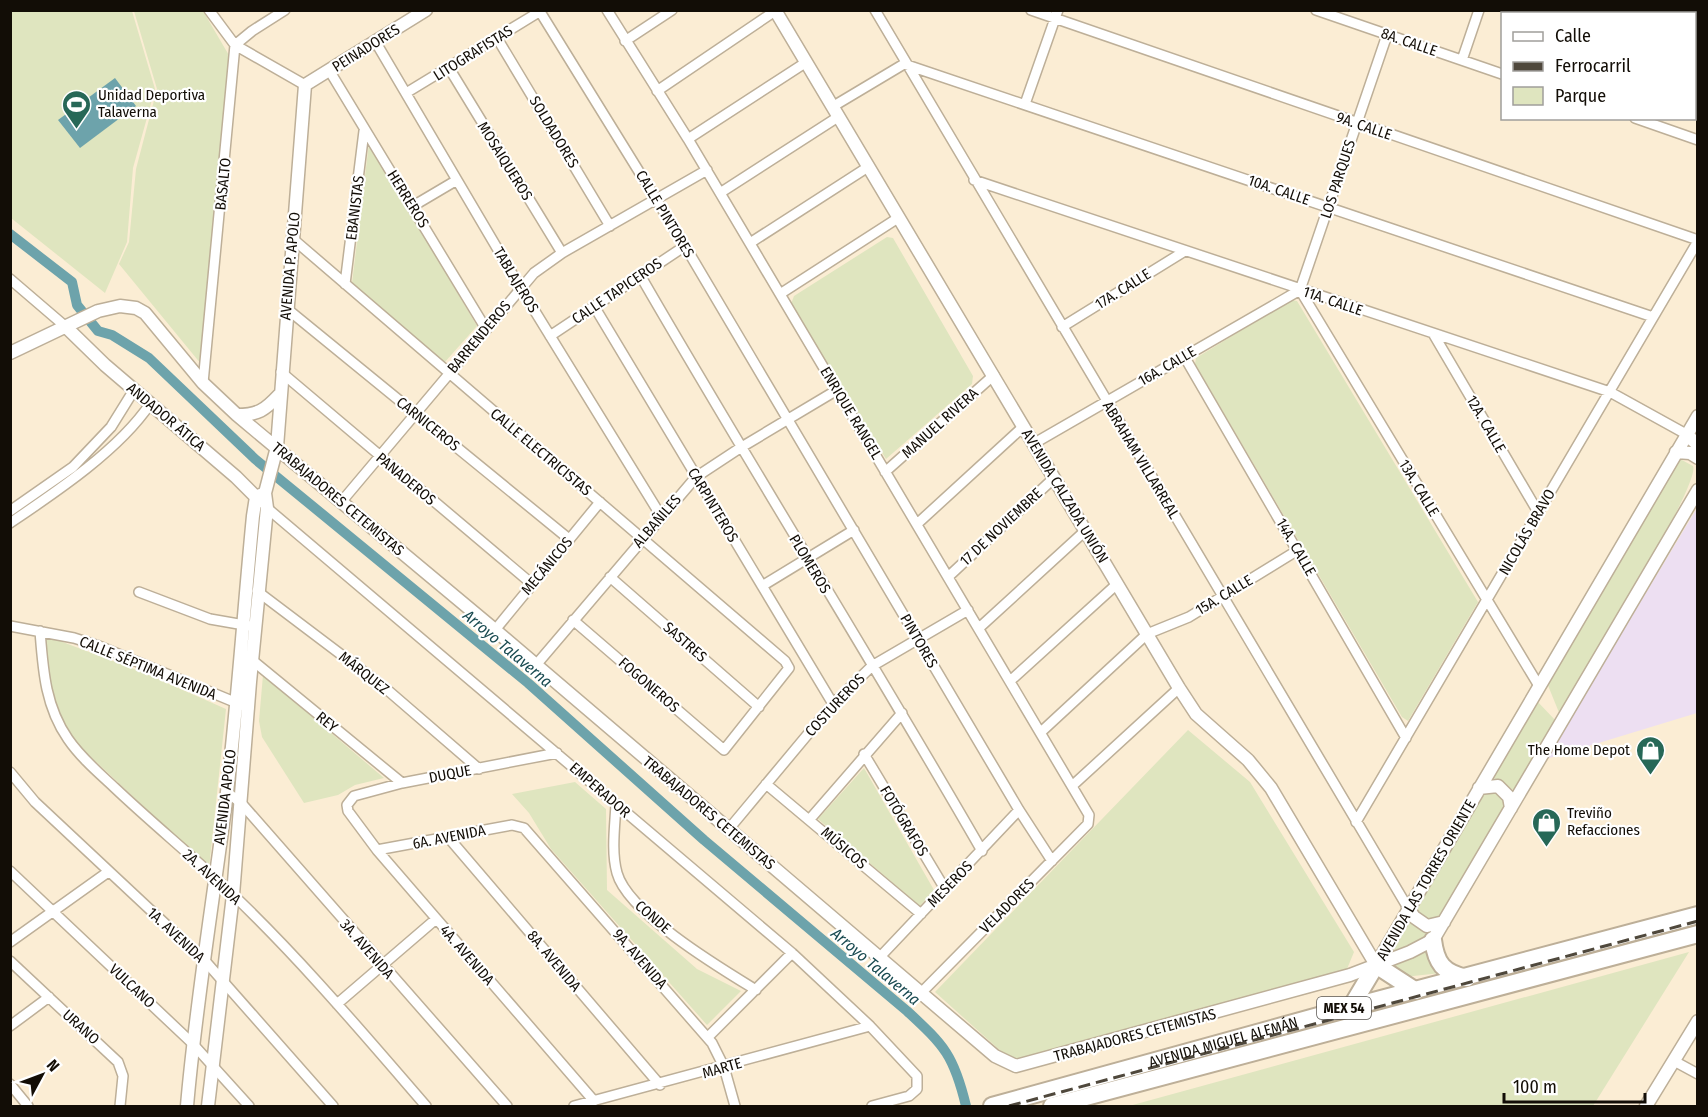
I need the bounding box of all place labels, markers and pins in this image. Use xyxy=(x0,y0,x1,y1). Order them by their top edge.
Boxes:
place label: Unidad Deportiva Talaverna xyxy=(98,86,205,121)
sports icon: Unidad Deportiva Talaverna xyxy=(61,88,93,130)
shop icon: The Home Depot xyxy=(1635,734,1667,776)
place label: The Home Depot xyxy=(1528,741,1630,759)
place label: Treviño Refacciones xyxy=(1567,804,1640,839)
shop icon: Treviño Refacciones xyxy=(1530,806,1562,848)

